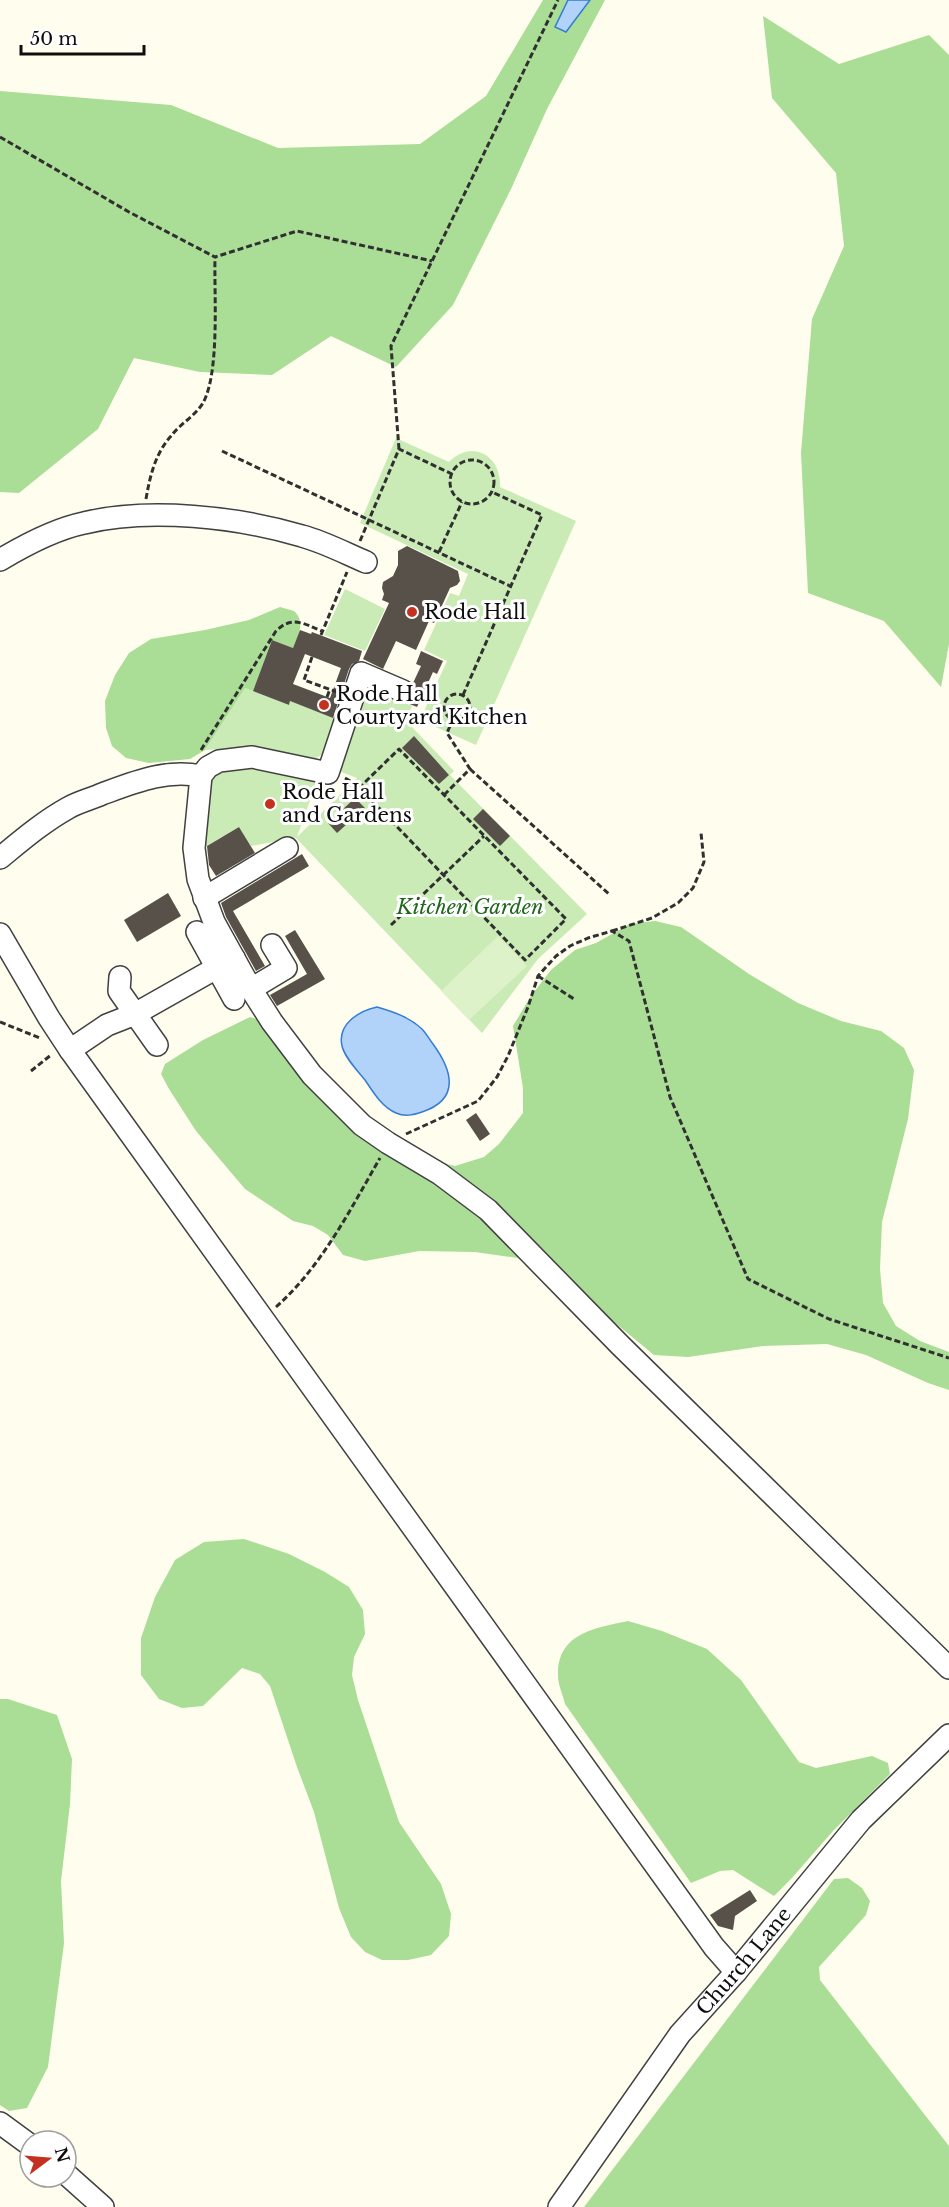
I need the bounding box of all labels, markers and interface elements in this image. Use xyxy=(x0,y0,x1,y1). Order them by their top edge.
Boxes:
scale bar xyxy=(21,18,144,56)
text: 50 m xyxy=(30,28,78,50)
place label: Rode Hall xyxy=(424,600,526,624)
marker: Rode Hall xyxy=(405,605,419,619)
place label: Rode Hall Courtyard Kitchen xyxy=(336,682,528,729)
marker: Rode Hall Courtyard Kitchen xyxy=(317,698,331,712)
place label: Rode Hall and Gardens xyxy=(282,780,412,827)
marker: Rode Hall and Gardens xyxy=(263,797,277,811)
park label: Kitchen Garden xyxy=(396,895,543,919)
street label: Church Lane xyxy=(691,1902,796,2020)
north arrow xyxy=(18,2129,78,2189)
text: N xyxy=(51,2145,74,2165)

